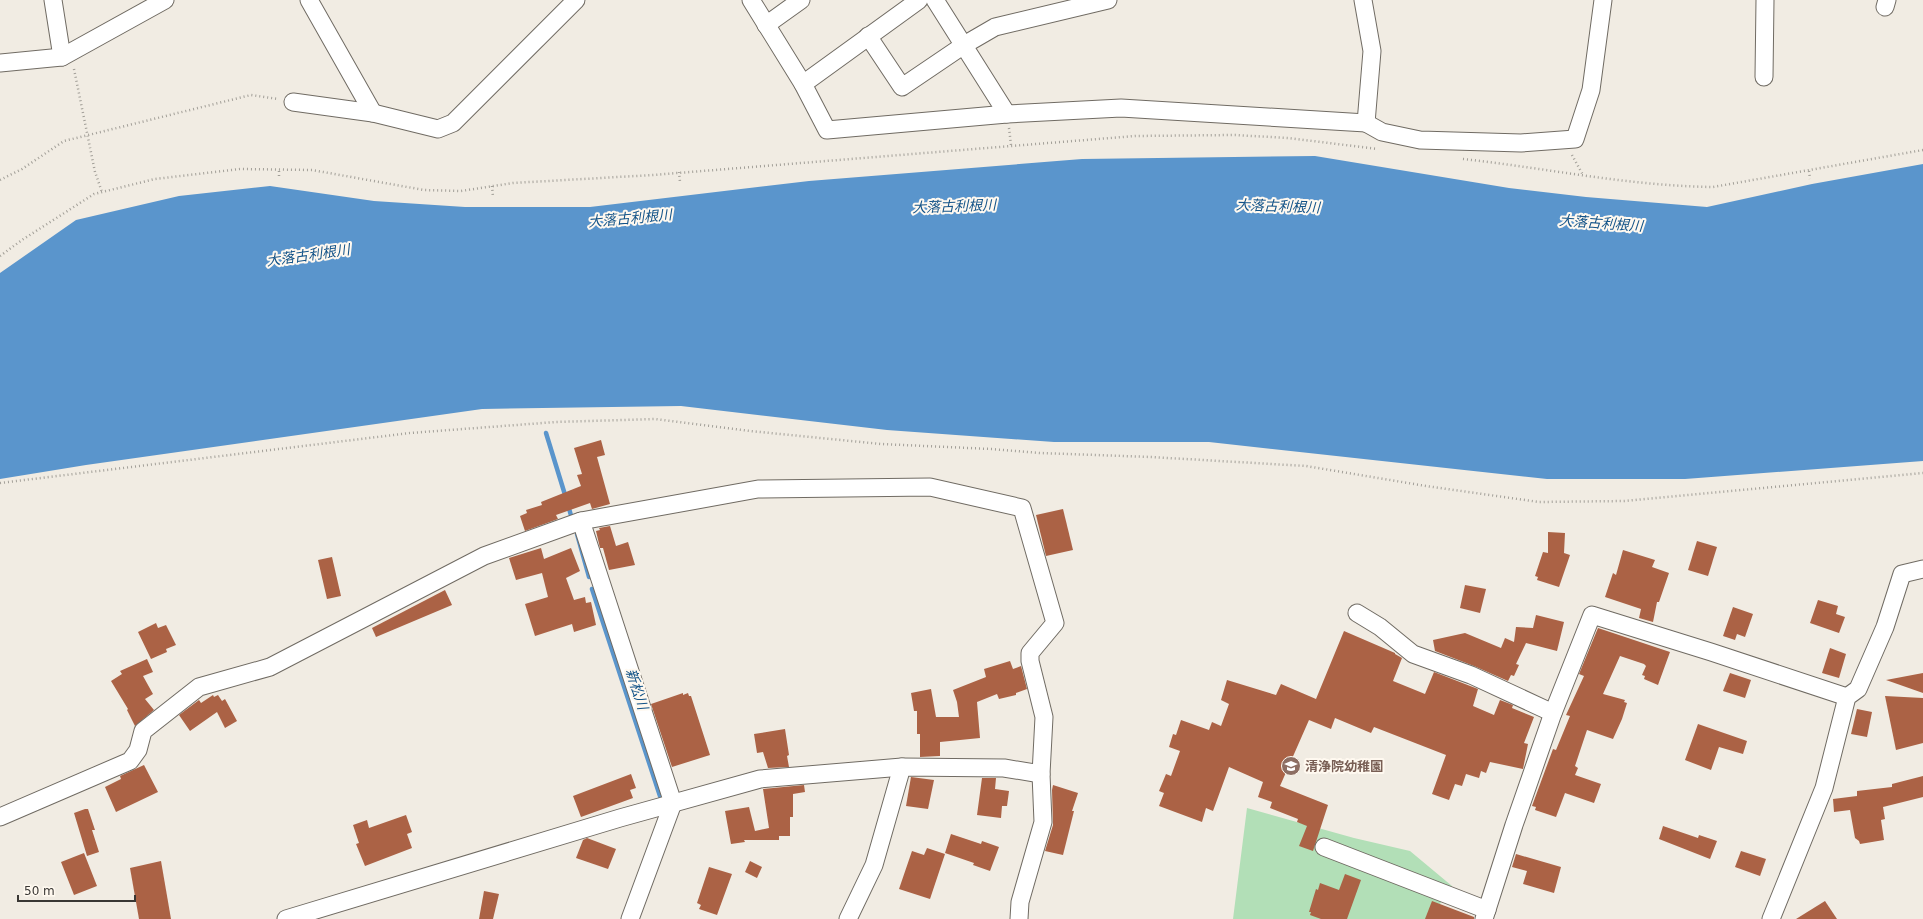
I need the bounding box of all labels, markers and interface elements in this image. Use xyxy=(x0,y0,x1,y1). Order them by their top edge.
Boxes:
water label: 大落古利根川 xyxy=(912,196,998,215)
water label: 大落古利根川 xyxy=(1236,197,1322,216)
water label: 大落古利根川 xyxy=(587,206,675,230)
water label: 大落古利根川 xyxy=(1559,212,1645,234)
water label: 大落古利根川 xyxy=(265,241,353,269)
water label: 新松川 xyxy=(623,667,652,713)
school or university icon: 清浄院幼稚園 xyxy=(1280,755,1302,777)
place label: 清浄院幼稚園 xyxy=(1305,759,1383,774)
scale bar xyxy=(18,877,135,903)
text: 50 m xyxy=(24,884,55,898)

